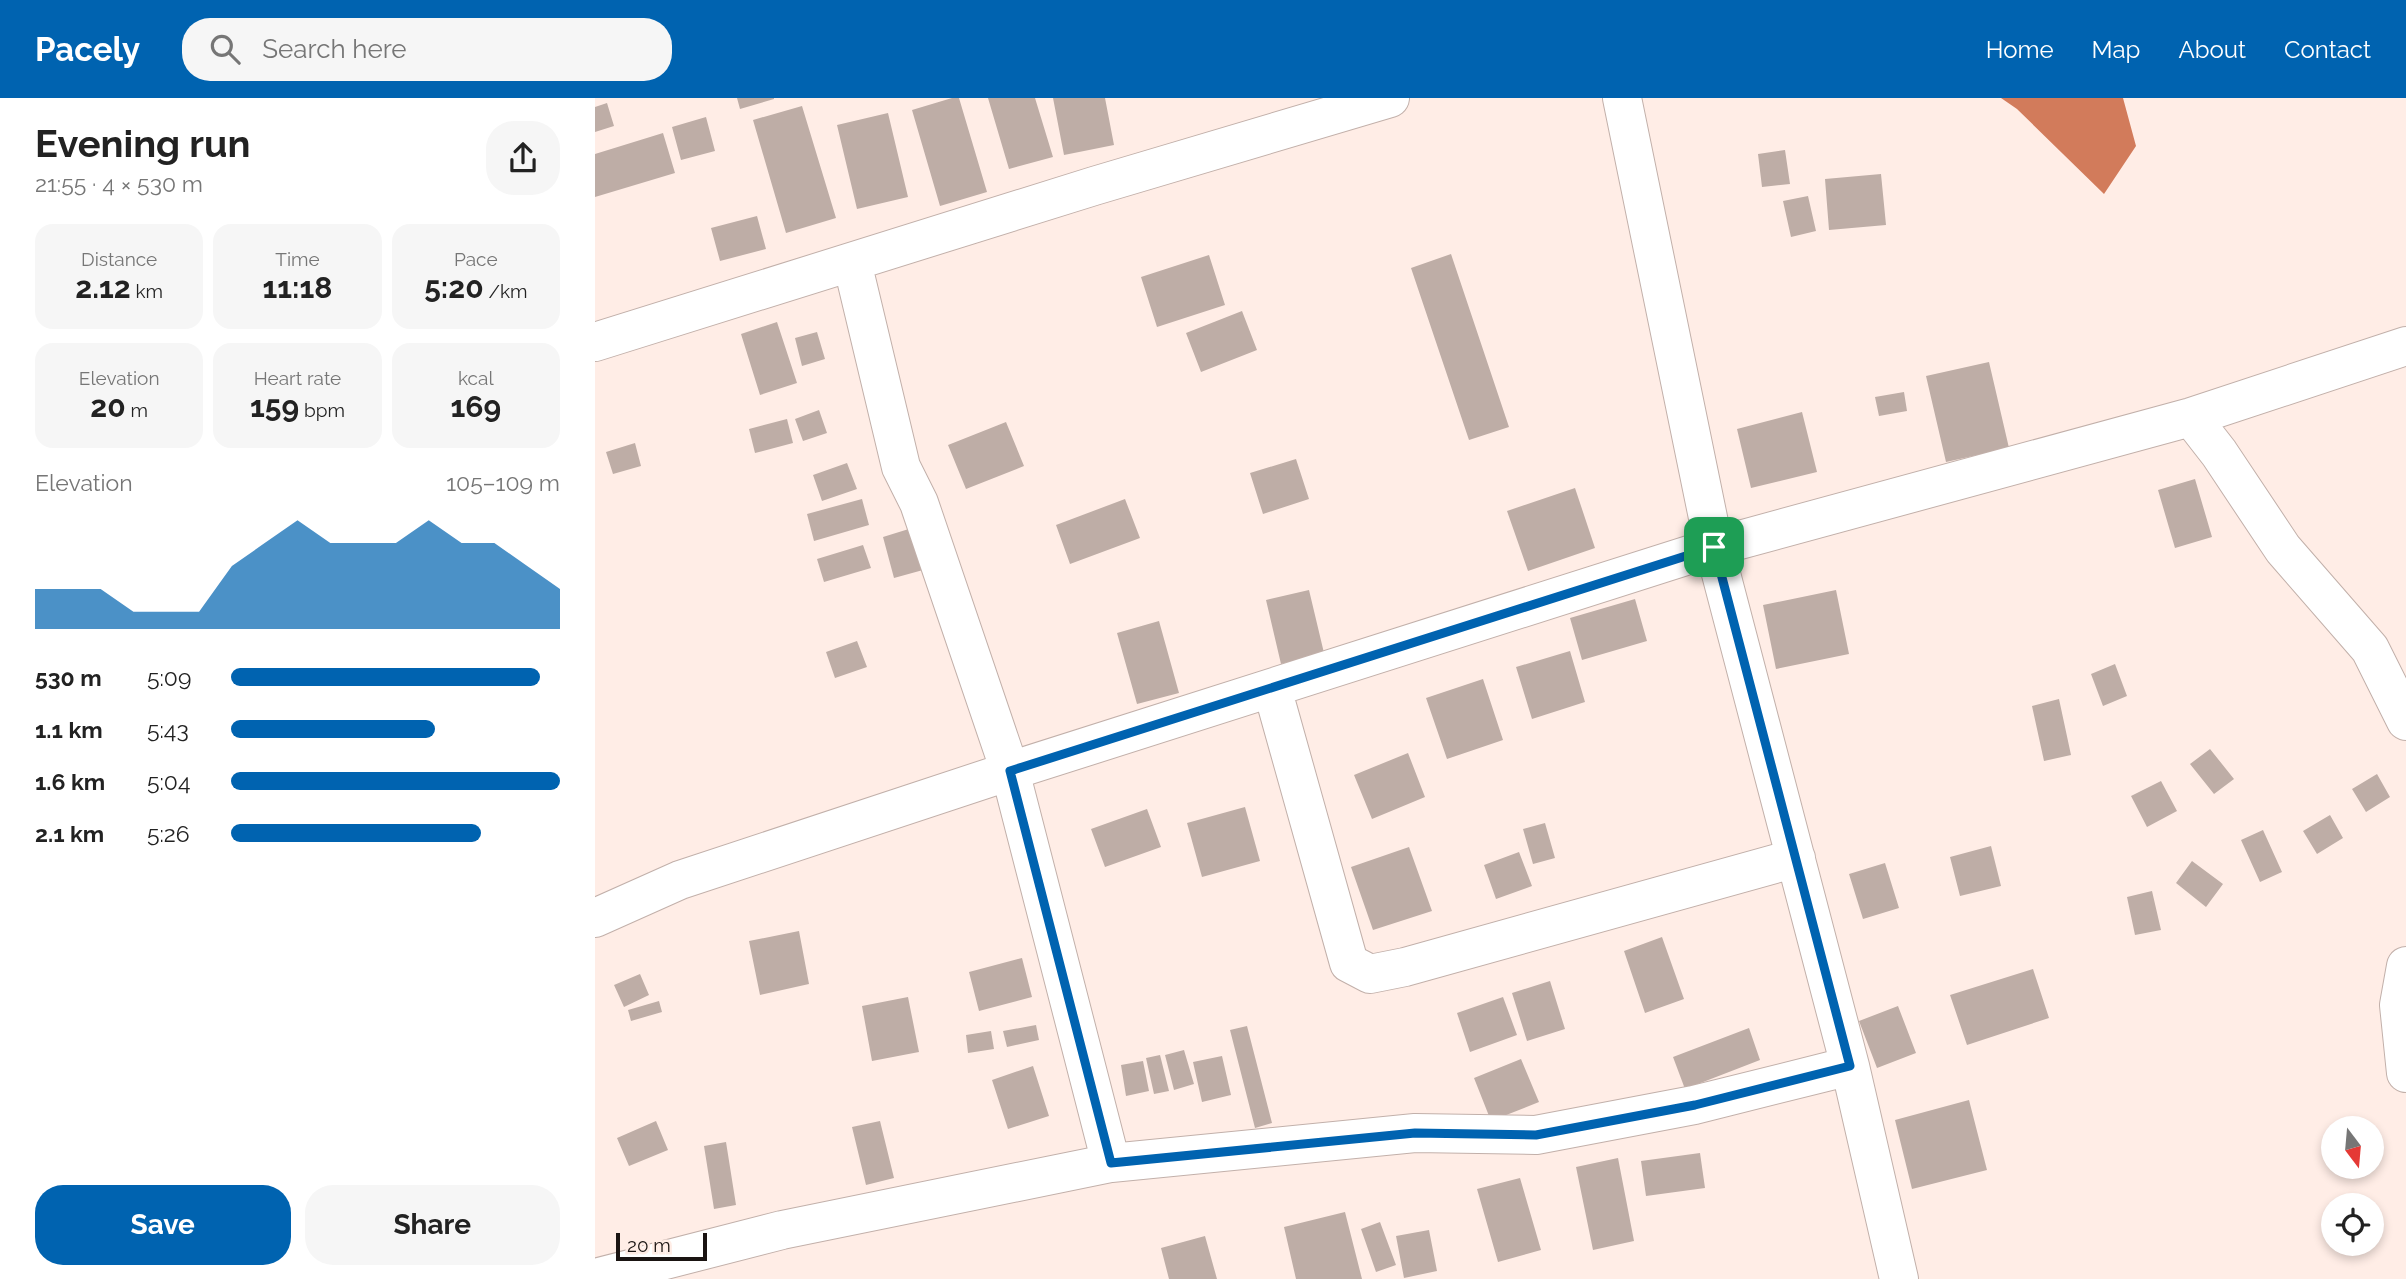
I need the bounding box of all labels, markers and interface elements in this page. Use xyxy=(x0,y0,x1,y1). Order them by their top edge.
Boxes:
search box xyxy=(182,18,672,81)
text: Pacely xyxy=(35,30,140,69)
icon: search xyxy=(206,30,244,68)
text: Search here xyxy=(262,34,407,64)
text: Home xyxy=(1986,35,2054,64)
text: Map xyxy=(2092,35,2140,64)
text: About xyxy=(2178,35,2246,64)
text: Contact xyxy=(2284,35,2371,64)
text: Evening run xyxy=(35,121,250,166)
button: share xyxy=(486,121,560,195)
text: 21:55 · 4 × 530 m xyxy=(35,170,203,197)
text: Distance xyxy=(81,248,157,270)
text: Time xyxy=(275,248,320,270)
text: Pace xyxy=(454,248,498,270)
text: 2.12 xyxy=(75,270,131,305)
text: 11:18 xyxy=(262,270,332,305)
text: 5:20 xyxy=(424,270,484,305)
text: km xyxy=(131,280,163,302)
text: /km xyxy=(484,280,527,302)
text: Elevation xyxy=(79,367,160,389)
text: Heart rate xyxy=(254,367,341,389)
text: kcal xyxy=(458,367,494,389)
text: 20 xyxy=(90,389,126,424)
text: 159 xyxy=(250,389,299,424)
text: 169 xyxy=(450,389,501,424)
text: m xyxy=(126,399,148,421)
text: bpm xyxy=(299,399,345,421)
text: Elevation xyxy=(35,469,133,496)
text: 105–109 m xyxy=(446,469,560,496)
pin xyxy=(1684,517,1744,577)
icon: arrive xyxy=(1695,528,1733,566)
text: 530 m xyxy=(35,664,102,691)
text: 5:09 xyxy=(147,664,191,691)
text: 1.1 km xyxy=(35,716,103,743)
text: 5:43 xyxy=(147,716,189,743)
text: 1.6 km xyxy=(35,768,105,795)
text: 5:04 xyxy=(147,768,191,795)
text: 2.1 km xyxy=(35,820,104,847)
text: 5:26 xyxy=(147,820,190,847)
north arrow xyxy=(2321,1116,2383,1180)
map controls xyxy=(2321,1116,2384,1256)
button: Save xyxy=(35,1185,291,1265)
button: Share xyxy=(305,1185,560,1265)
button: locate xyxy=(2321,1193,2384,1256)
scale bar xyxy=(616,1230,707,1262)
text: 20 m xyxy=(627,1234,671,1256)

